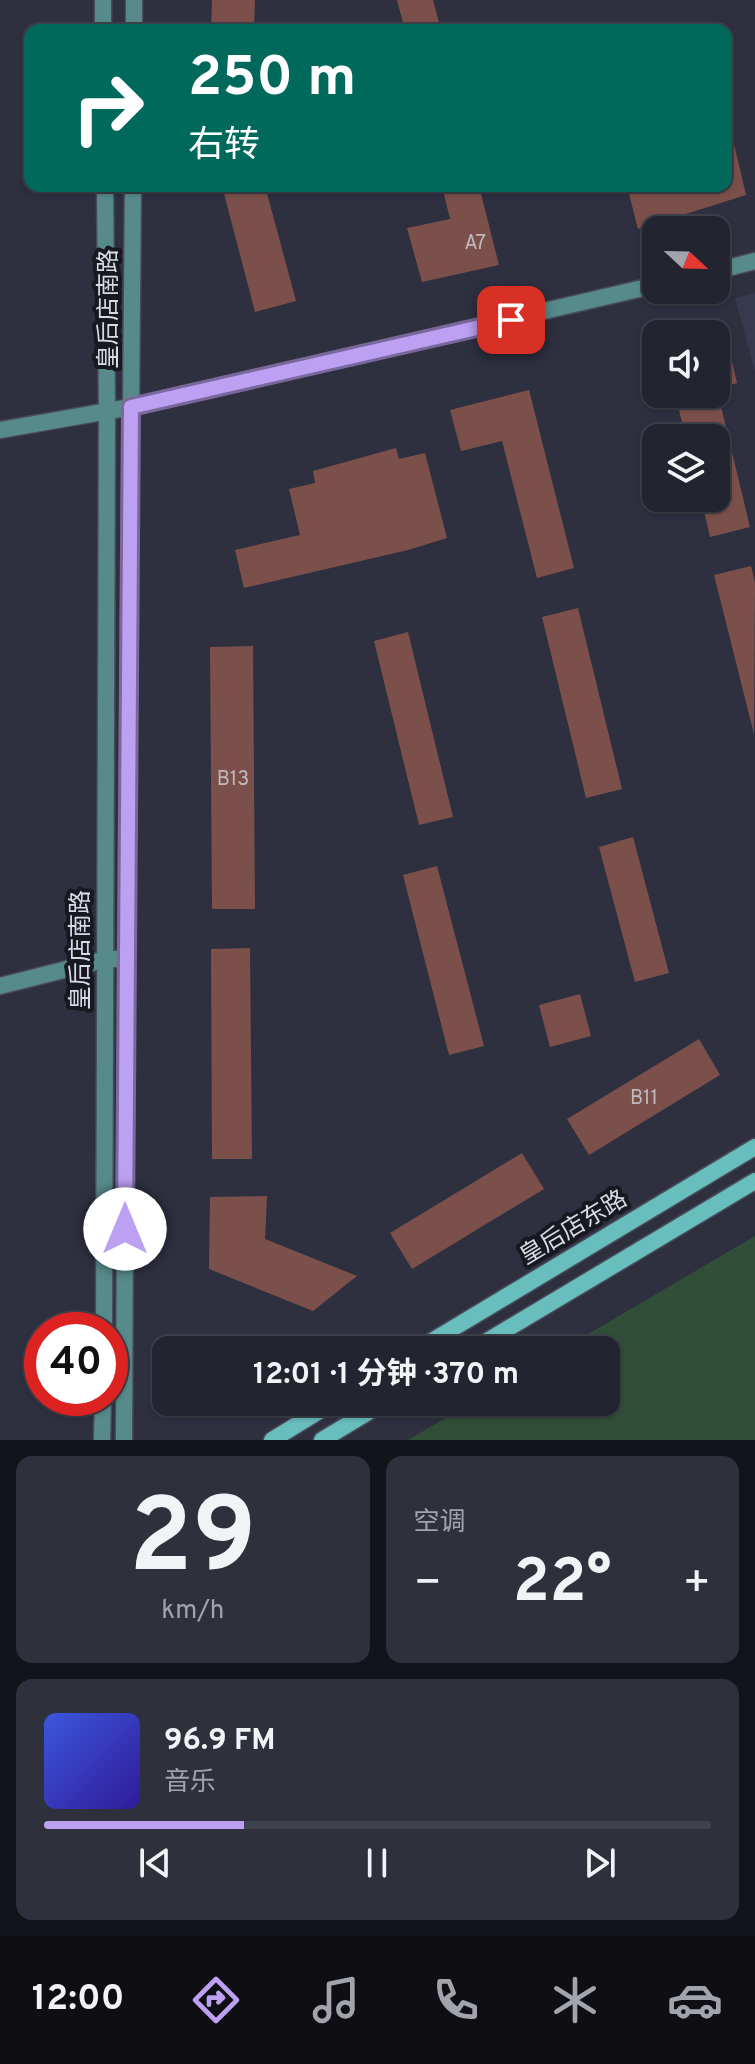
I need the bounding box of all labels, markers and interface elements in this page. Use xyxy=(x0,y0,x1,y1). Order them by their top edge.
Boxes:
text: 250 m xyxy=(188,45,356,115)
icon: right xyxy=(56,56,160,160)
text: 右转 xyxy=(188,124,260,170)
north arrow xyxy=(642,216,730,304)
map controls xyxy=(642,216,730,512)
house number: A7 xyxy=(464,231,486,257)
street label: 皇后店南路 xyxy=(95,249,125,369)
pin xyxy=(477,286,545,354)
icon: arrive xyxy=(489,298,533,342)
button: sound xyxy=(642,320,730,408)
button: layers xyxy=(642,424,730,512)
house number: B13 xyxy=(217,767,249,793)
street label: 皇后店南路 xyxy=(67,890,97,1010)
house number: B11 xyxy=(630,1086,658,1112)
street label: 皇后店东路 xyxy=(515,1185,633,1272)
position arrow xyxy=(83,1187,167,1271)
speed limit sign: 40 xyxy=(24,1312,128,1416)
text: 12:01 · 1 分钟 · 370 m xyxy=(253,1357,519,1394)
text: 29 xyxy=(129,1477,257,1609)
text: 空调 xyxy=(414,1507,466,1540)
text: 22° xyxy=(513,1547,611,1623)
text: − xyxy=(414,1557,442,1613)
text: + xyxy=(683,1557,711,1613)
text: km/h xyxy=(161,1595,224,1628)
text: 96.9 FM xyxy=(164,1723,276,1760)
text: 音乐 xyxy=(164,1767,216,1800)
icon: previous xyxy=(133,1841,177,1885)
icon: pause xyxy=(355,1841,399,1885)
icon: next xyxy=(578,1841,622,1885)
icon: directions xyxy=(188,1972,244,2028)
icon: music xyxy=(308,1972,364,2028)
icon: phone xyxy=(428,1972,484,2028)
icon: climate xyxy=(547,1972,603,2028)
icon: car xyxy=(667,1972,723,2028)
text: 12:00 xyxy=(32,1977,125,2023)

